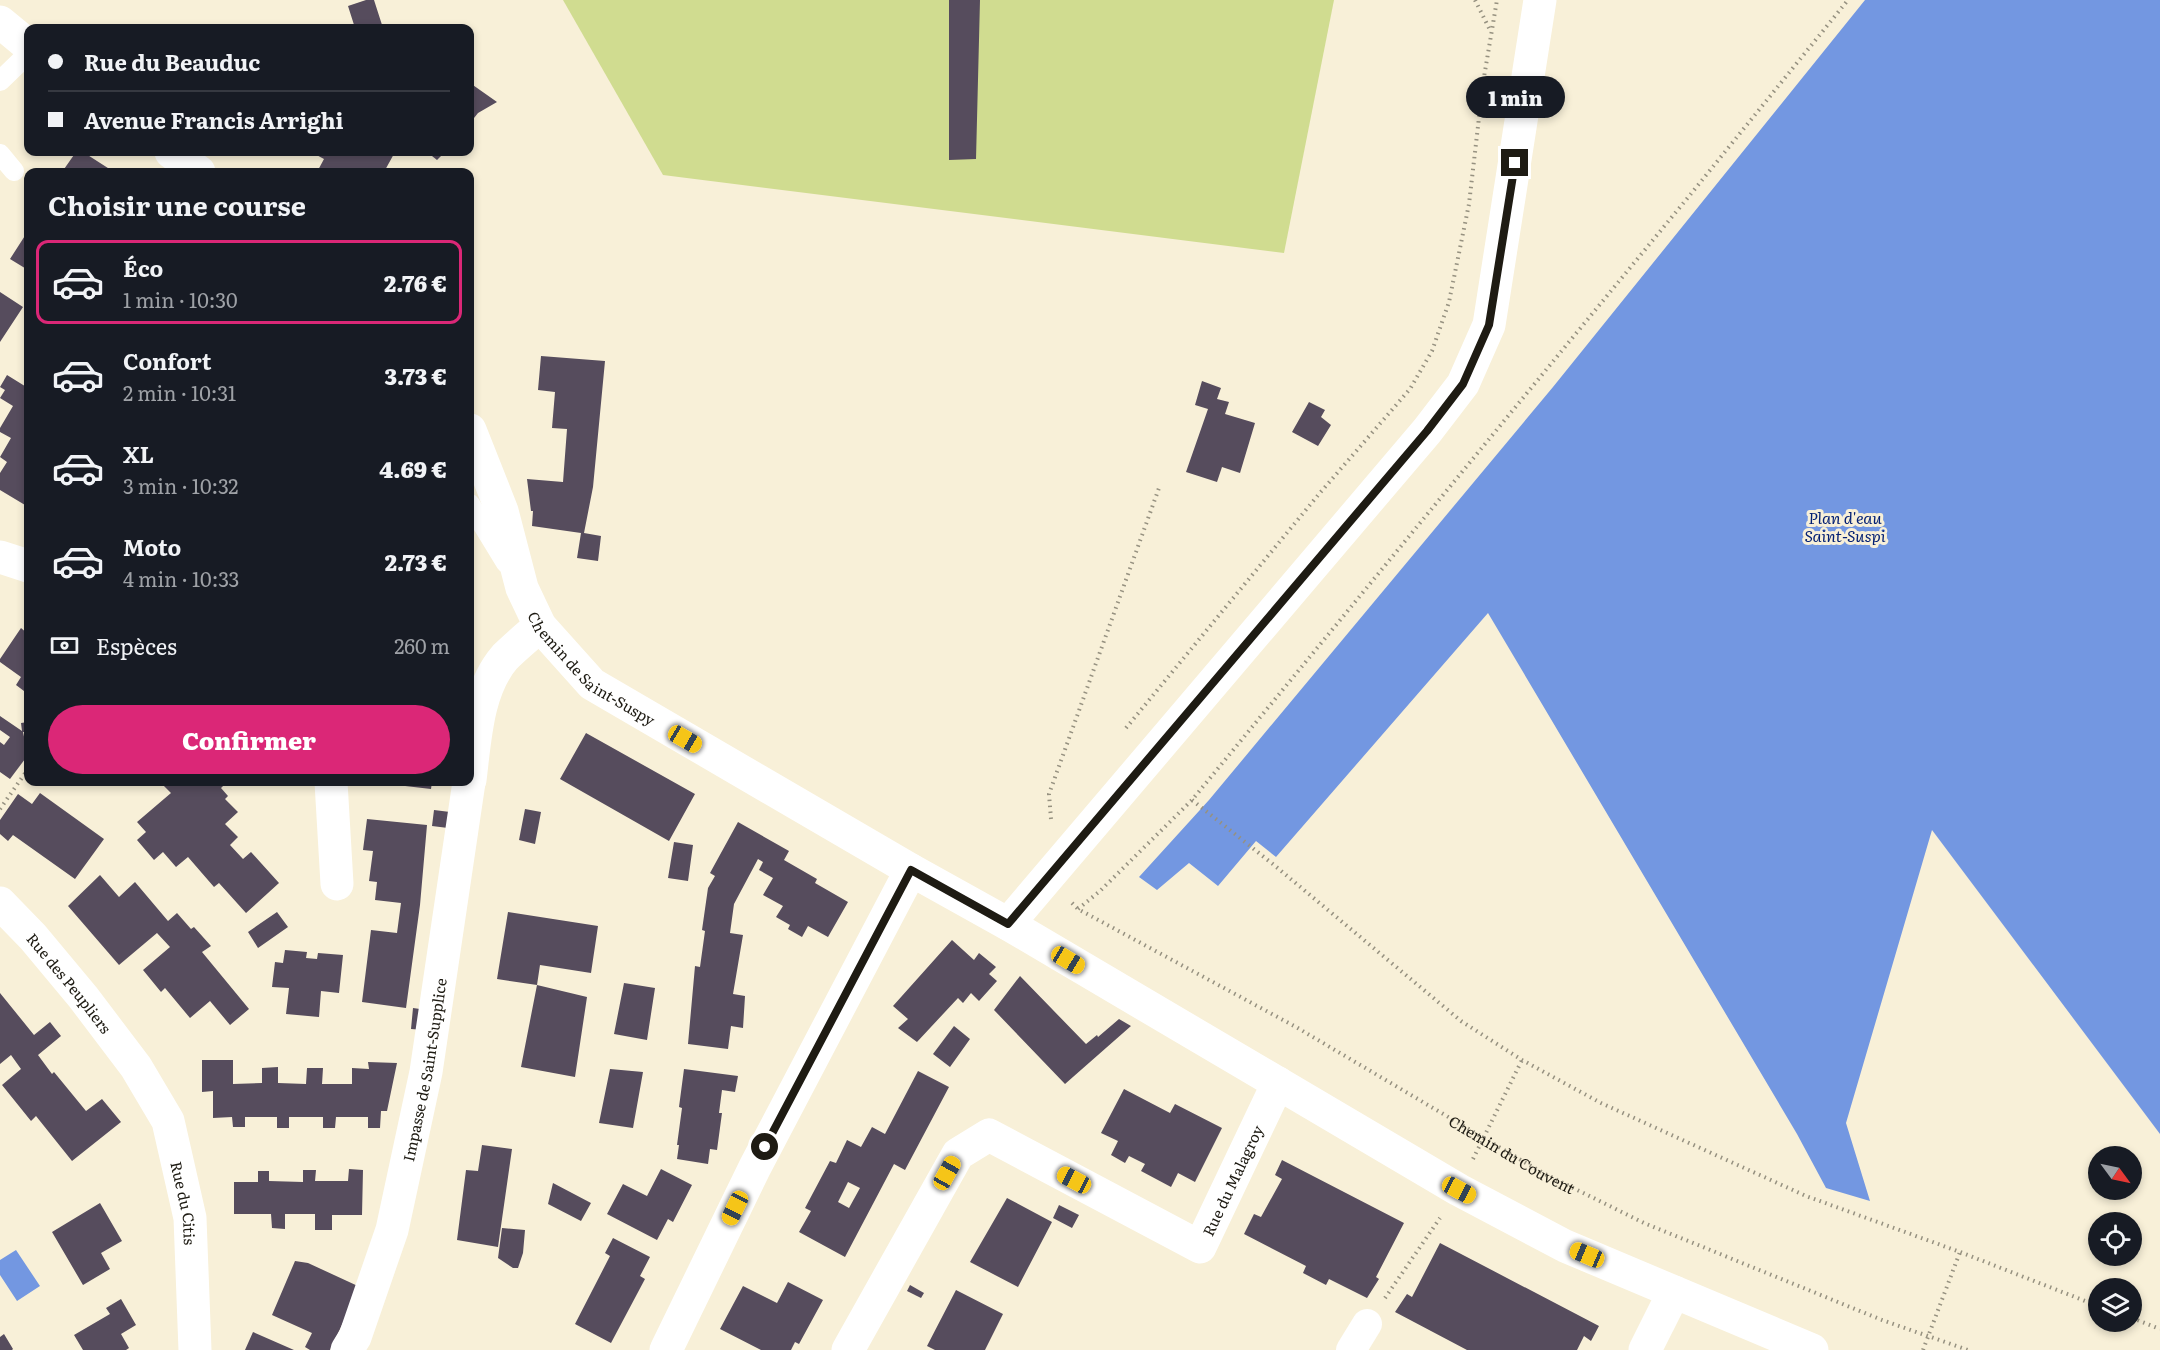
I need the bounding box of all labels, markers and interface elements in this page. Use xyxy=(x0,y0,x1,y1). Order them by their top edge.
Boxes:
text: Rue du Beauduc xyxy=(84,45,260,78)
callout: 1 min xyxy=(1466,76,1564,118)
text: 1 min xyxy=(1488,82,1543,112)
text: Avenue Francis Arrighi xyxy=(84,103,344,136)
route end xyxy=(1501,149,1528,176)
text: Choisir une course xyxy=(48,184,306,224)
text: Éco xyxy=(123,251,163,284)
icon: car xyxy=(51,255,105,309)
text: 2.76 € xyxy=(384,266,447,299)
text: 1 min · 10:30 xyxy=(123,284,238,314)
text: Confort xyxy=(123,344,211,377)
icon: car xyxy=(51,348,105,402)
text: 3.73 € xyxy=(384,359,447,392)
text: 2 min · 10:31 xyxy=(123,377,236,407)
text: XL xyxy=(123,437,154,470)
icon: car xyxy=(51,441,105,495)
text: 4.69 € xyxy=(379,452,447,485)
text: 3 min · 10:32 xyxy=(123,470,238,500)
water label: Plan d'eau Saint-Suspi xyxy=(1804,505,1886,547)
text: Moto xyxy=(123,530,181,563)
icon: car xyxy=(51,534,105,588)
text: 2.73 € xyxy=(385,545,447,578)
text: 4 min · 10:33 xyxy=(123,563,239,593)
street label: Chemin de Saint-Suspy xyxy=(523,607,660,730)
icon: cash xyxy=(48,629,81,662)
text: Espèces xyxy=(96,629,177,662)
text: 260 m xyxy=(394,630,450,660)
button: Confirmer xyxy=(48,705,450,774)
car xyxy=(665,722,705,756)
street label: Rue des Peupliers xyxy=(22,927,118,1038)
car xyxy=(1048,943,1088,977)
street label: Impasse de Saint-Supplice xyxy=(396,976,451,1164)
street label: Chemin du Couvent xyxy=(1445,1109,1579,1199)
street label: Rue du Malagroy xyxy=(1196,1120,1268,1240)
route start xyxy=(751,1133,778,1160)
north arrow xyxy=(2088,1146,2142,1200)
map controls xyxy=(2088,1146,2142,1332)
car xyxy=(930,1153,964,1193)
street label: Rue du Citis xyxy=(166,1159,203,1246)
car xyxy=(1054,1164,1094,1196)
car xyxy=(1439,1174,1479,1206)
car xyxy=(719,1188,751,1228)
button: locate xyxy=(2088,1212,2142,1266)
car xyxy=(1567,1240,1607,1270)
button: layers xyxy=(2088,1278,2142,1332)

